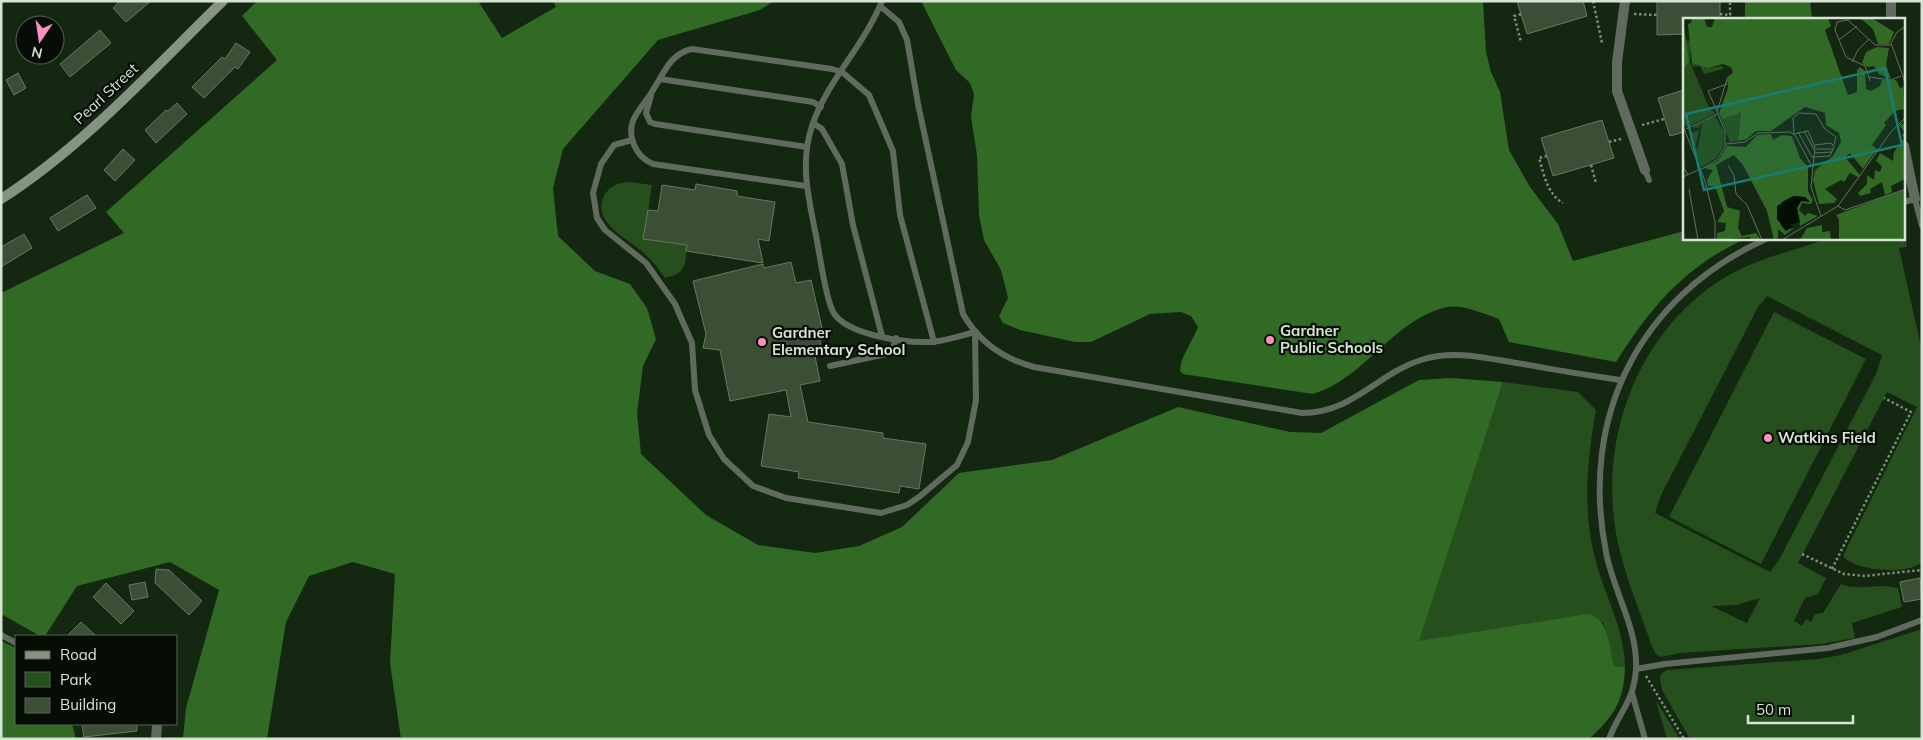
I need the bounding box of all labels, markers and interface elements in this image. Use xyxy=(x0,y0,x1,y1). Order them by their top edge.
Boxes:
north arrow xyxy=(15,15,65,65)
inset map xyxy=(1683,18,1906,240)
text: N xyxy=(30,43,44,63)
street label: Pearl Street xyxy=(70,59,142,128)
place label: Gardner Public Schools xyxy=(1280,321,1383,357)
place label: Gardner Elementary School xyxy=(772,323,905,359)
marker: Gardner Public Schools xyxy=(1264,334,1276,346)
marker: Gardner Elementary School xyxy=(756,336,768,348)
place label: Watkins Field xyxy=(1778,428,1876,447)
marker: Watkins Field xyxy=(1762,432,1774,444)
legend xyxy=(15,635,178,725)
text: Road xyxy=(60,645,97,664)
text: Park xyxy=(60,670,92,689)
scale bar xyxy=(1748,692,1853,724)
text: Building xyxy=(60,695,116,714)
text: 50 m xyxy=(1756,700,1791,719)

